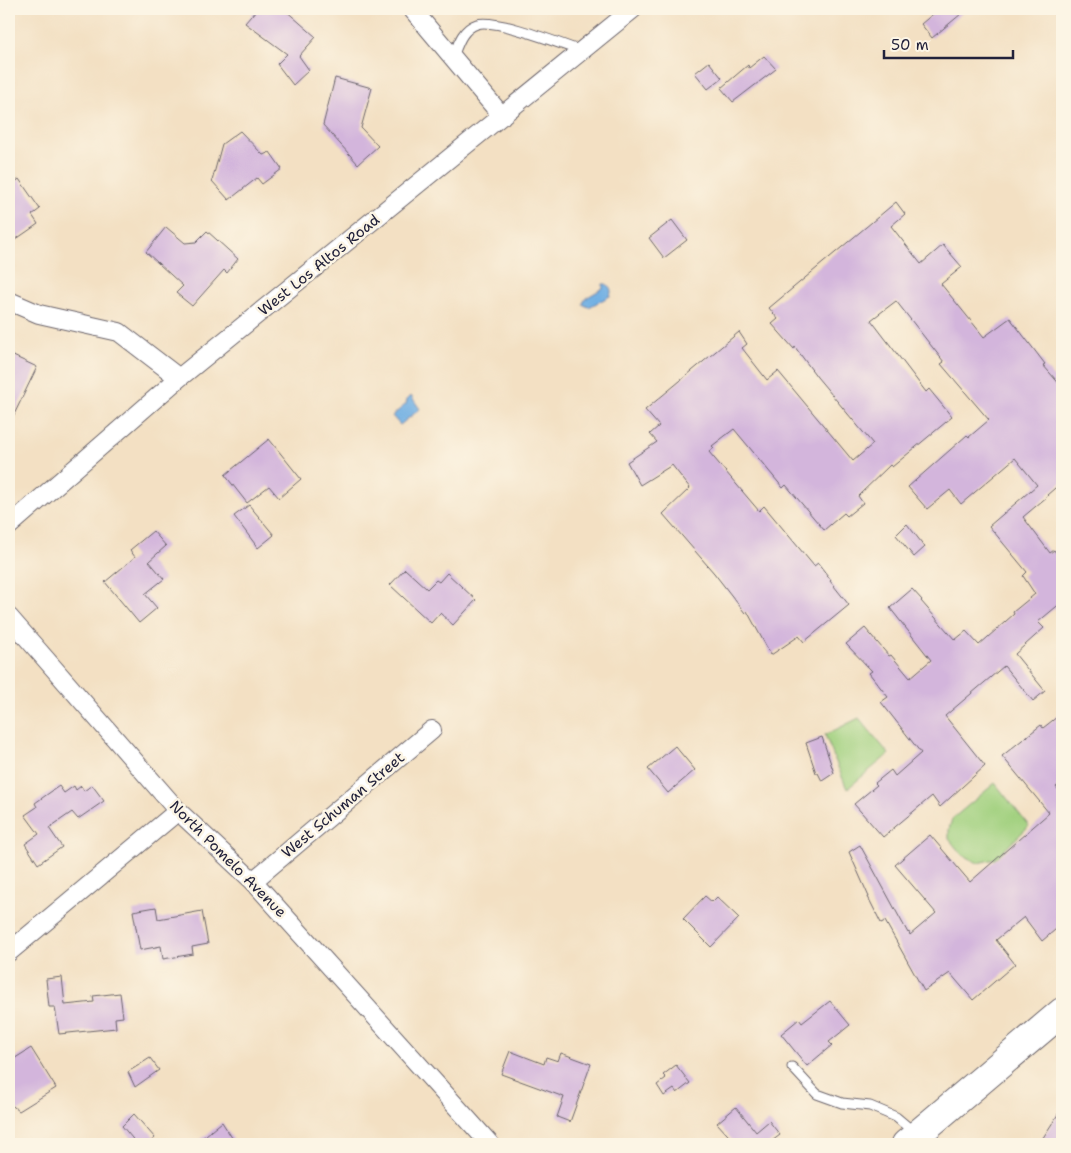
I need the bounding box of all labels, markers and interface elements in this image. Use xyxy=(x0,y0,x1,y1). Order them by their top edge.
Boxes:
scale bar xyxy=(884,28,1012,60)
text: 50 m xyxy=(891,35,929,55)
street label: West Los Altos Road xyxy=(254,210,384,320)
street label: West Schuman Street xyxy=(277,748,409,862)
street label: North Pomelo Avenue xyxy=(165,796,291,922)

